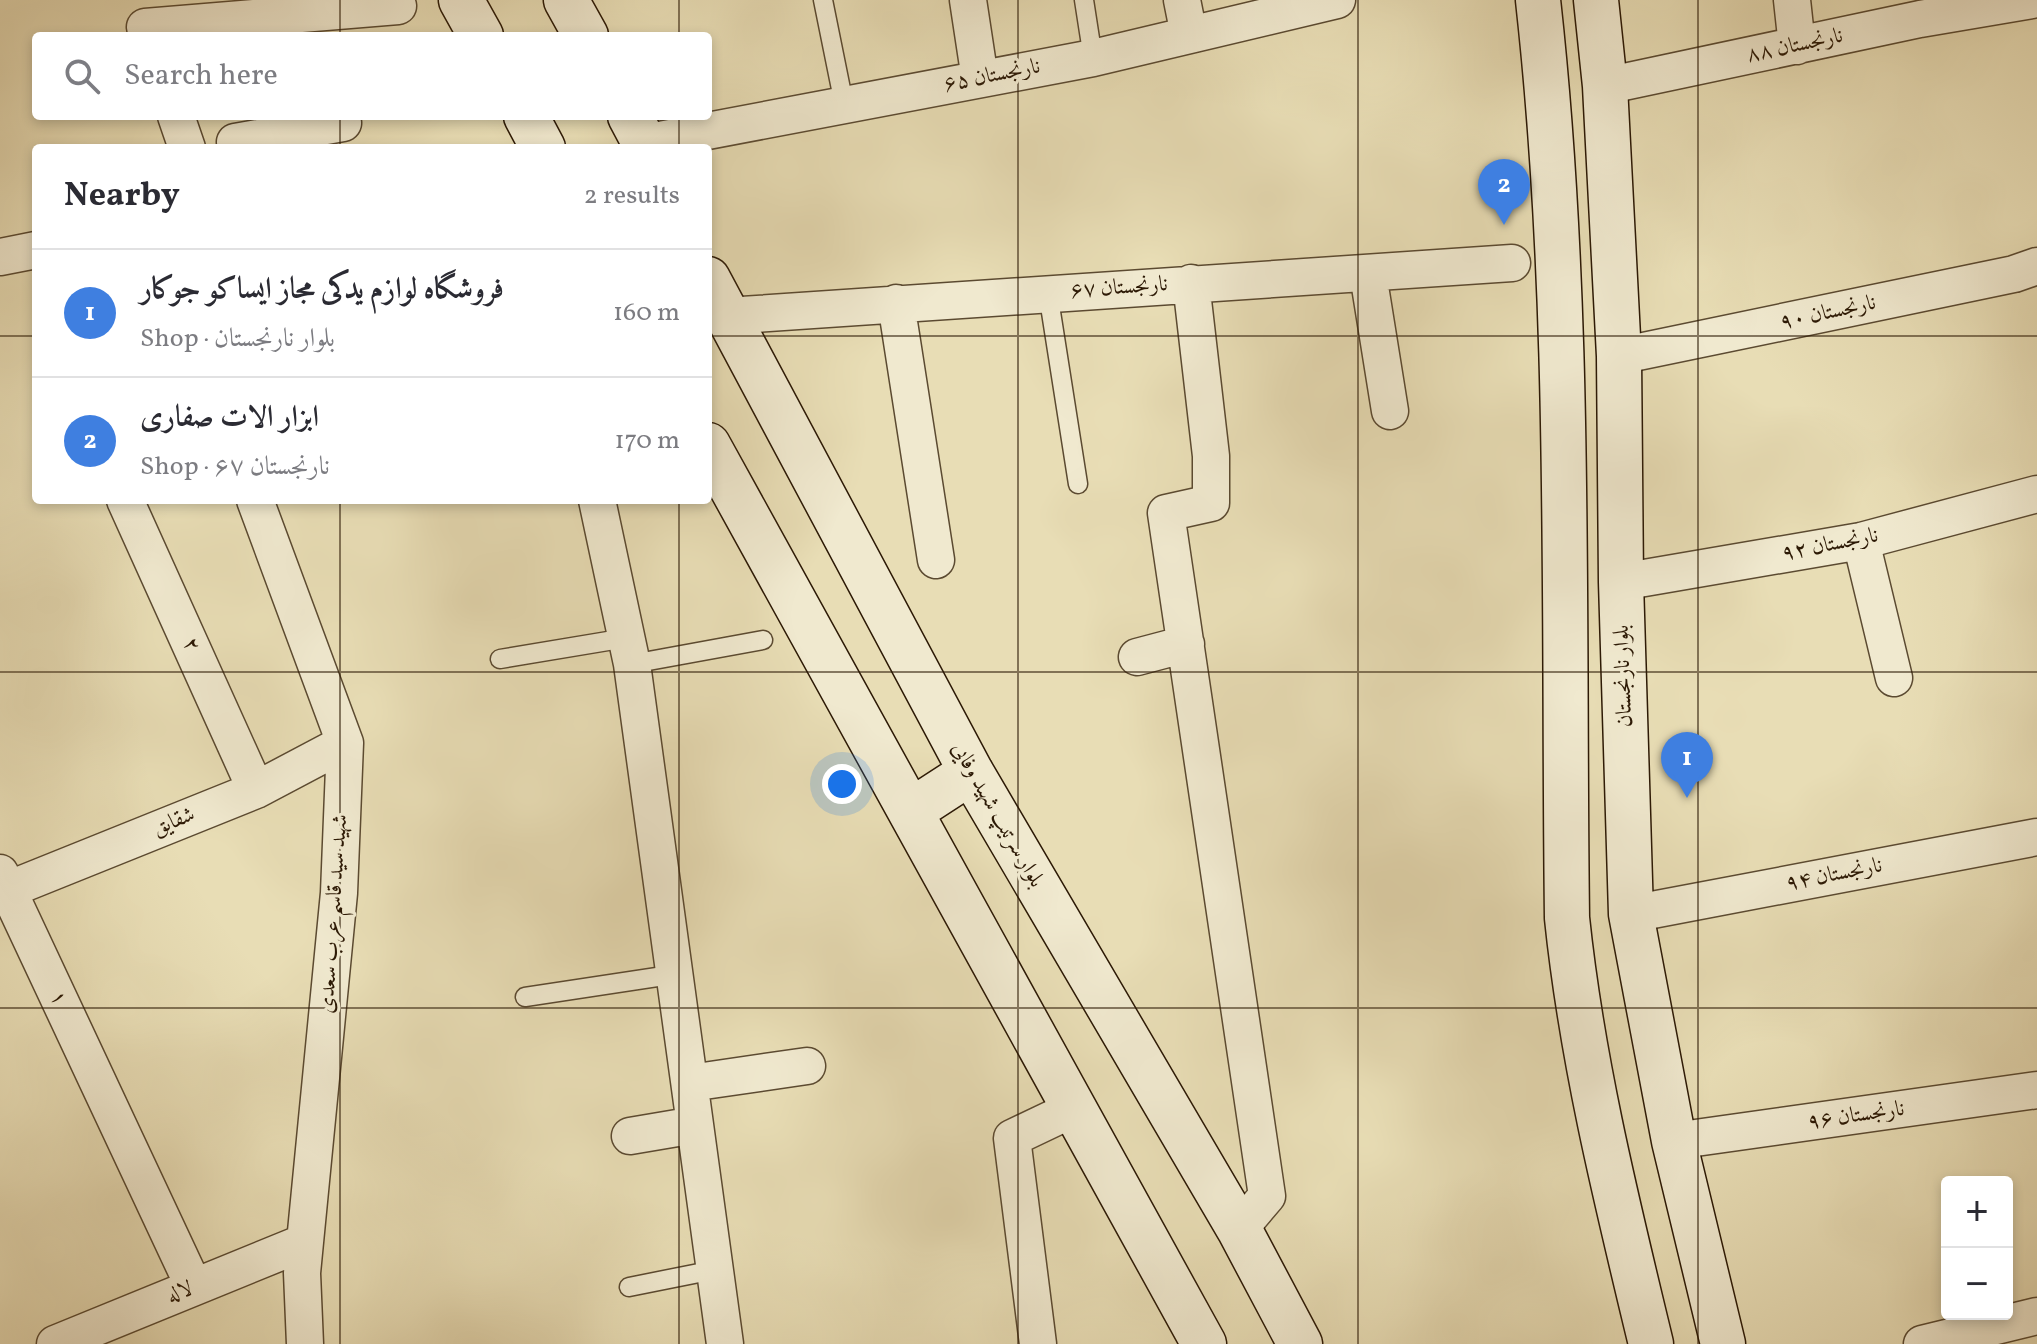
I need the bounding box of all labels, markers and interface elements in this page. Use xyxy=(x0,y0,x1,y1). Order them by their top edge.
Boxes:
street label: نارنجستان ۸۸ xyxy=(1744,21,1846,71)
search box xyxy=(32,32,712,120)
street label: نارنجستان ۶۵ xyxy=(941,51,1043,101)
icon: search xyxy=(60,54,104,98)
text: Search here xyxy=(124,55,278,97)
pin: 2 xyxy=(1478,159,1530,225)
text: Nearby xyxy=(64,173,180,220)
text: 2 results xyxy=(584,178,680,214)
text: فروشگاه لوازم یدکی مجاز ایساکو جوکار xyxy=(140,269,504,311)
street label: نارنجستان ۶۷ xyxy=(1069,269,1169,307)
street label: نارنجستان ۹۰ xyxy=(1777,288,1879,338)
text: 1 xyxy=(85,295,95,331)
text: 160 m xyxy=(613,295,680,331)
text: Shop · بلوار نارنجستان xyxy=(140,321,335,357)
text: ابزار الات صفاری xyxy=(140,397,319,439)
text: 2 xyxy=(83,423,97,459)
text: 170 m xyxy=(615,423,680,459)
text: Shop · نارنجستان ۶۷ xyxy=(140,449,330,485)
street label: نارنجستان ۹۲ xyxy=(1779,520,1881,570)
street label: بلوار نارنجستان xyxy=(1607,624,1641,728)
street label: ۲ xyxy=(174,633,208,657)
pin: 1 xyxy=(1661,732,1713,798)
street label: بلوار سرتیپ شهید وفایی xyxy=(943,736,1051,894)
your location xyxy=(822,764,862,804)
street label: شقایق xyxy=(148,800,200,844)
street label: شهید سید قاسم عرب سعدی xyxy=(312,813,360,1015)
street label: نارنجستان ۹۴ xyxy=(1783,850,1885,900)
street label: ۱ xyxy=(41,986,75,1010)
street label: نارنجستان ۹۶ xyxy=(1805,1094,1907,1138)
map controls xyxy=(1941,1176,2013,1320)
button: + xyxy=(1941,1176,2013,1248)
button: − xyxy=(1941,1248,2013,1320)
street label: لاله xyxy=(162,1274,198,1312)

